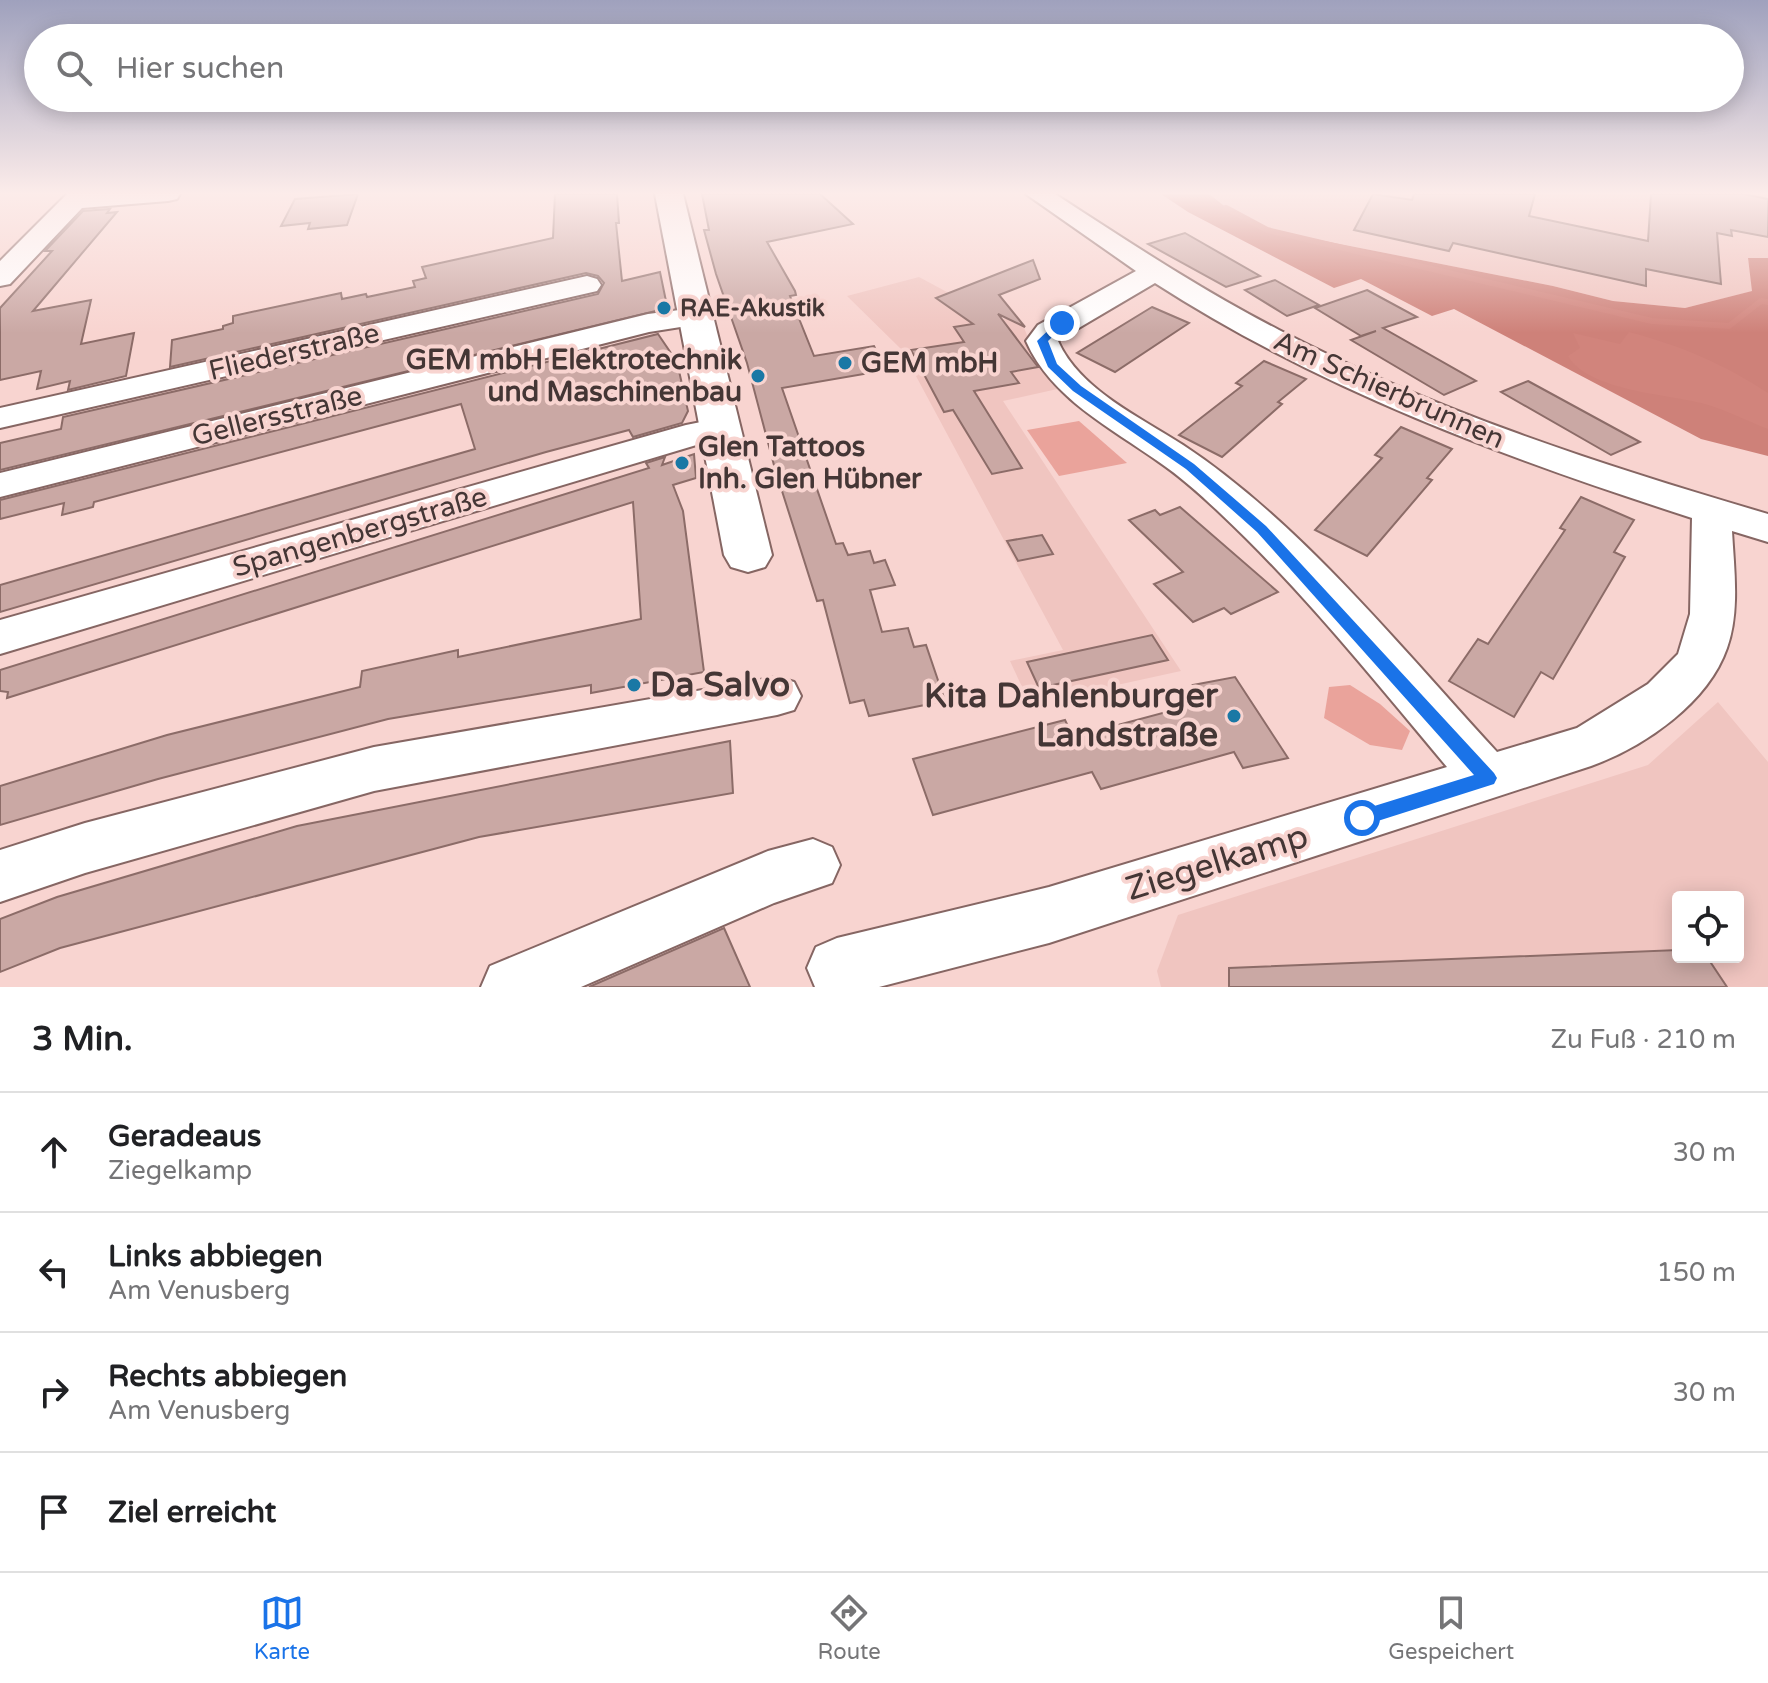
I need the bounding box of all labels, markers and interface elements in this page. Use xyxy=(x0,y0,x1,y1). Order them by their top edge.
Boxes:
search box xyxy=(24,24,1744,112)
icon: search xyxy=(52,46,96,90)
text: Hier suchen xyxy=(116,50,284,87)
place label: RAE-Akustik xyxy=(680,294,825,323)
marker: RAE-Akustik xyxy=(655,299,673,317)
route end xyxy=(1044,305,1080,341)
street label: Fliederstraße xyxy=(205,316,383,388)
street label: Am Schierbrunnen xyxy=(1268,324,1510,456)
place label: GEM mbH Elektrotechnik und Maschinenbau xyxy=(406,343,742,409)
place label: GEM mbH xyxy=(861,346,999,380)
marker: GEM mbH xyxy=(836,354,854,372)
marker: GEM mbH Elektrotechnik und Maschinenbau xyxy=(749,367,767,385)
street label: Gellersstraße xyxy=(188,378,366,454)
place label: Glen Tattoos Inh. Glen Hübner xyxy=(698,430,923,496)
marker: Glen Tattoos Inh. Glen Hübner xyxy=(673,454,691,472)
street label: Spangenbergstraße xyxy=(229,479,491,585)
place label: Da Salvo xyxy=(650,665,790,706)
marker: Da Salvo xyxy=(625,676,643,694)
place label: Kita Dahlenburger Landstraße xyxy=(924,676,1219,756)
marker: Kita Dahlenburger Landstraße xyxy=(1225,707,1243,725)
route start xyxy=(1344,800,1380,836)
street label: Ziegelkamp xyxy=(1121,816,1313,910)
map controls xyxy=(1672,891,1744,963)
button: locate xyxy=(1672,891,1744,963)
text: 3 Min. xyxy=(32,1019,133,1060)
text: Zu Fuß · 210 m xyxy=(1550,1024,1736,1055)
text: Geradeaus xyxy=(108,1118,261,1155)
icon: ahead xyxy=(32,1130,76,1174)
text: 30 m xyxy=(1673,1137,1736,1168)
text: Ziegelkamp xyxy=(108,1155,252,1186)
text: Links abbiegen xyxy=(108,1238,323,1275)
icon: left xyxy=(32,1250,76,1294)
text: 150 m xyxy=(1656,1257,1736,1288)
text: Am Venusberg xyxy=(108,1275,290,1306)
text: Rechts abbiegen xyxy=(108,1358,347,1395)
icon: right xyxy=(32,1370,76,1414)
text: 30 m xyxy=(1673,1377,1736,1408)
text: Am Venusberg xyxy=(108,1395,290,1426)
icon: arrive xyxy=(32,1490,76,1534)
text: Ziel erreicht xyxy=(108,1494,276,1531)
tab: Karte xyxy=(254,1591,310,1665)
tab: Route xyxy=(818,1591,881,1665)
tab: Gespeichert xyxy=(1388,1591,1514,1665)

